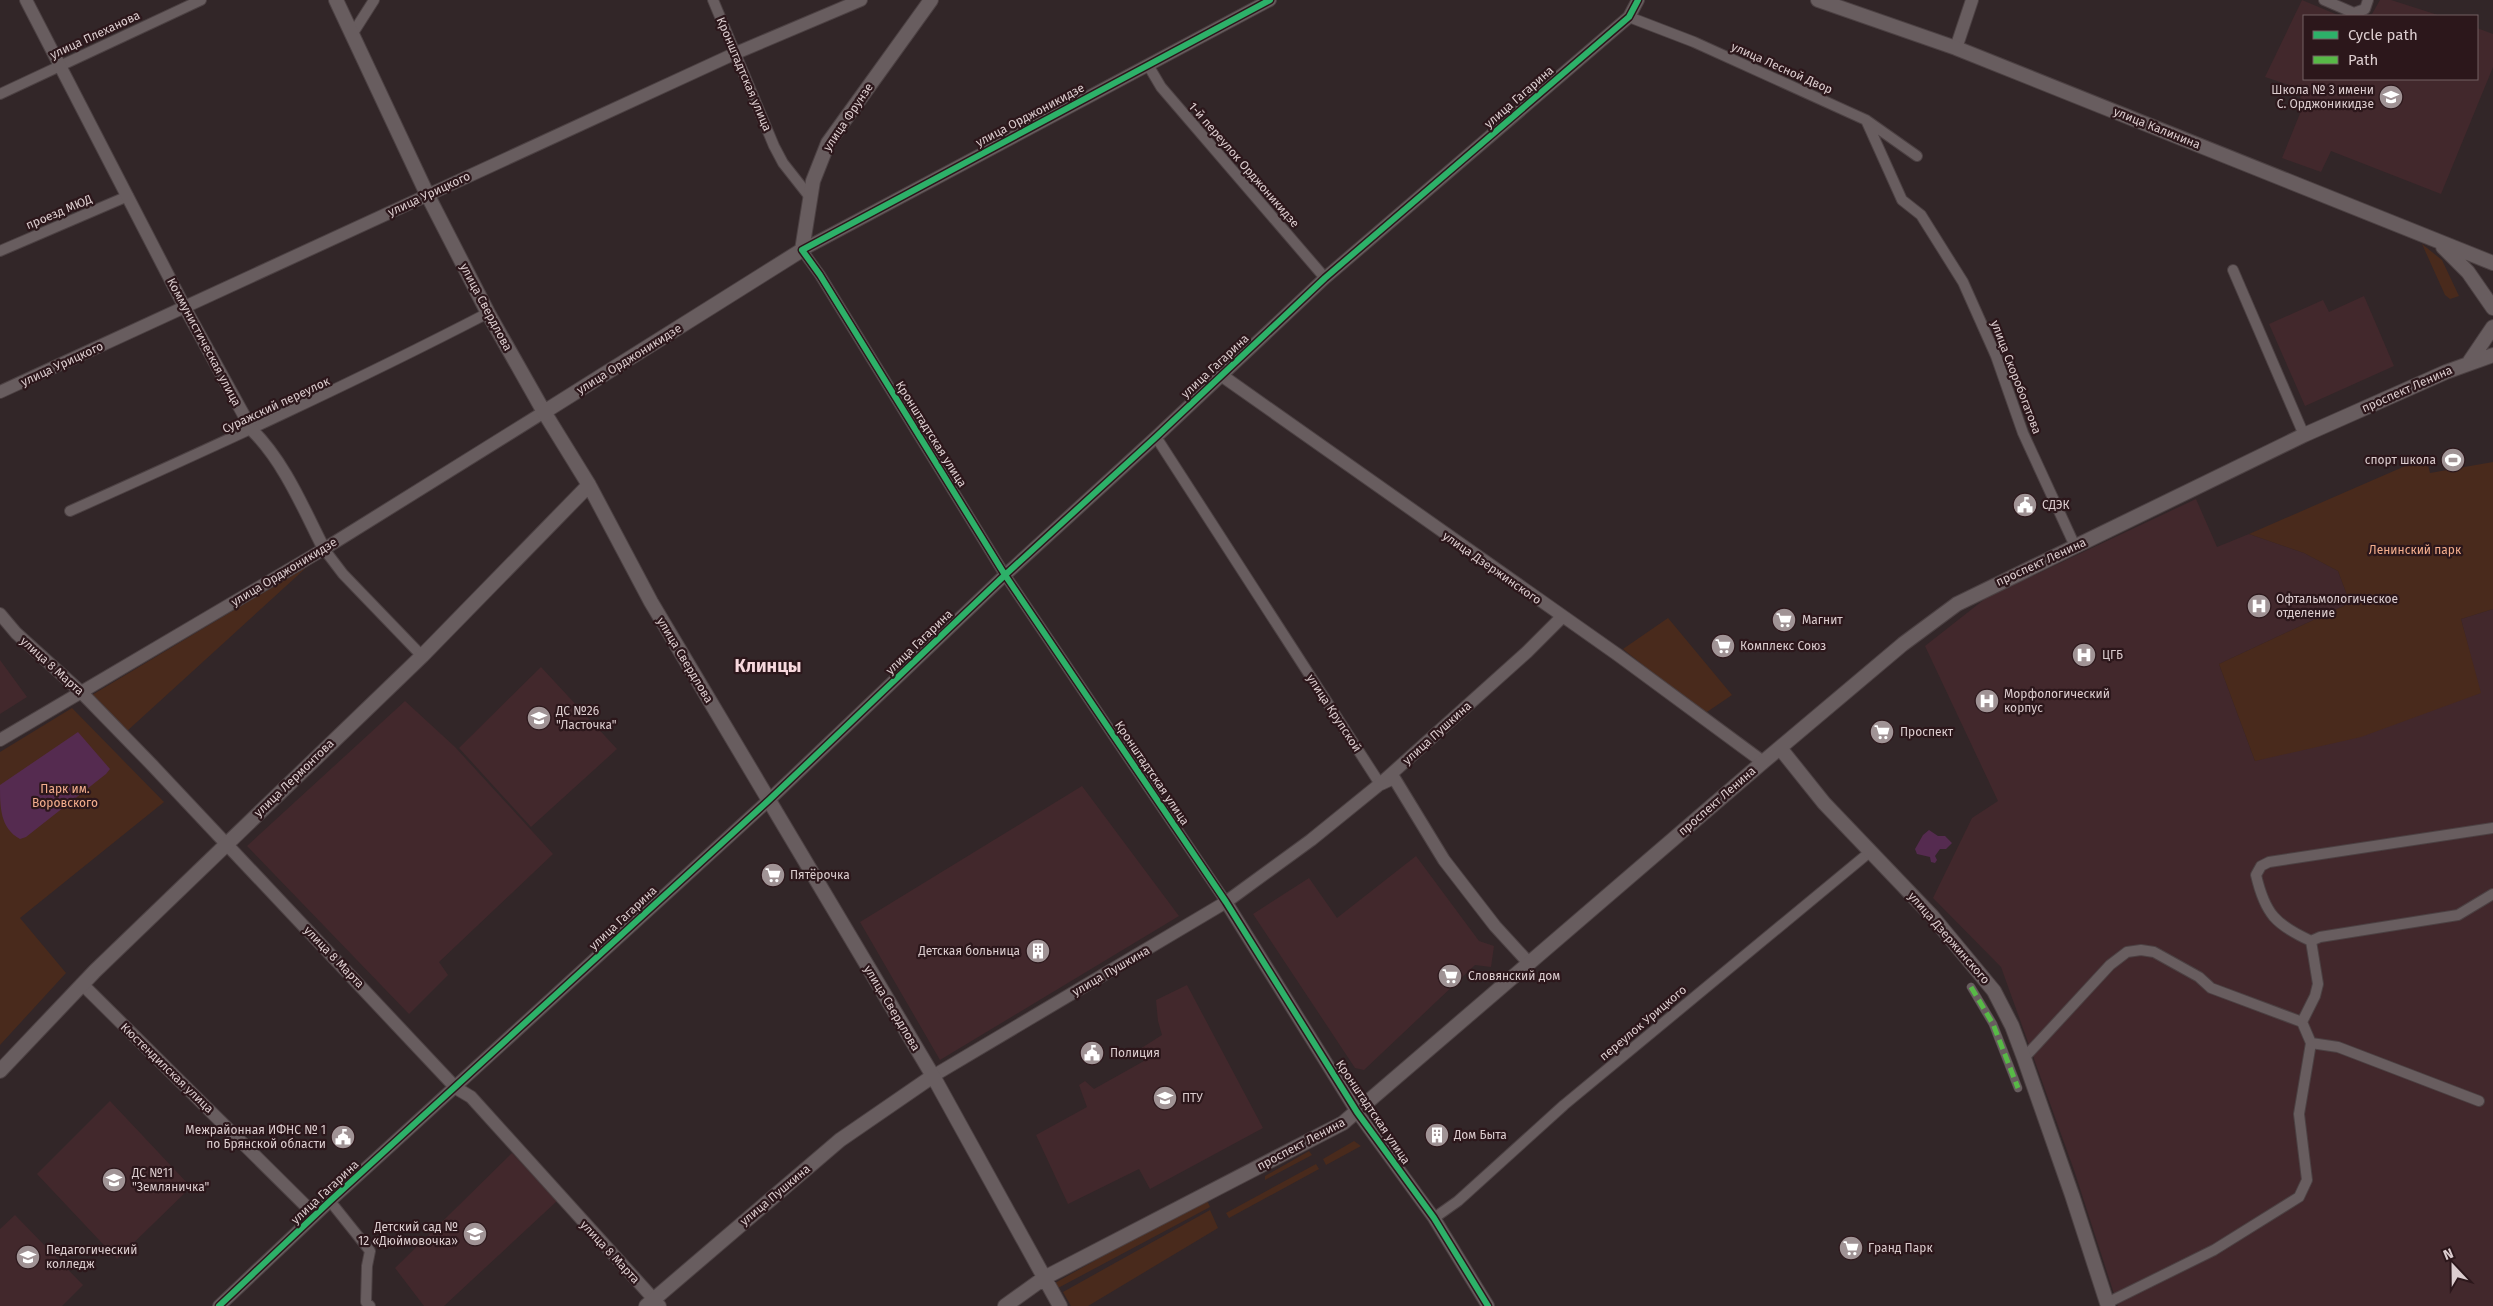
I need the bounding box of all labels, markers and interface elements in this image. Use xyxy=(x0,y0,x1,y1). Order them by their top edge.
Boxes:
street label: улица Плеханова xyxy=(48,8,142,62)
street label: Кронштадтская улица xyxy=(714,15,774,133)
legend xyxy=(2303,15,2478,80)
text: Cycle path xyxy=(2348,26,2418,44)
street label: улица Лесной Двор xyxy=(1729,39,1835,97)
text: Path xyxy=(2348,51,2378,69)
street label: улица Гагарина xyxy=(1481,63,1557,131)
street label: улица Фрунзе xyxy=(820,80,876,154)
street label: улица Орджоникидзе xyxy=(973,80,1087,150)
place label: Школа № 3 имени С. Орджоникидзе xyxy=(2271,83,2374,111)
school or university icon: Школа № 3 имени С. Орджоникидзе xyxy=(2378,84,2404,110)
street label: 1-й переулок Орджоникидзе xyxy=(1186,100,1302,230)
street label: улица Калинина xyxy=(2112,104,2202,152)
street label: улица Урицкого xyxy=(386,169,472,219)
street label: проезд МЮД xyxy=(24,192,94,232)
street label: улица Свердлова xyxy=(457,261,515,353)
street label: Коммунистическая улица xyxy=(164,275,244,409)
street label: улица Скоробогатова xyxy=(1988,318,2044,436)
street label: улица Орджоникидзе xyxy=(574,321,684,397)
street label: улица Гагарина xyxy=(1178,331,1252,401)
street label: улица Урицкого xyxy=(19,339,105,389)
street label: проспект Ленина xyxy=(2359,363,2455,415)
street label: Суражский переулок xyxy=(220,374,333,436)
street label: Кронштадтская улица xyxy=(893,378,969,490)
sports icon: спорт школа xyxy=(2440,447,2466,473)
place label: спорт школа xyxy=(2365,453,2436,467)
public building icon: СДЭК xyxy=(2012,492,2038,518)
place label: СДЭК xyxy=(2042,498,2070,512)
street label: улица Дзержинского xyxy=(1440,529,1544,607)
street label: улица Орджоникидзе xyxy=(228,535,340,609)
street label: проспект Ленина xyxy=(1994,535,2088,589)
park label: Ленинский парк xyxy=(2369,543,2462,557)
place label: Офтальмологическое отделение xyxy=(2276,592,2398,620)
hospital icon: Офтальмологическое отделение xyxy=(2246,593,2272,619)
street label: улица Гагарина xyxy=(883,607,955,677)
supermarket icon: Магнит xyxy=(1771,607,1797,633)
place label: Магнит xyxy=(1802,613,1843,627)
street label: улица Свердлова xyxy=(654,615,716,705)
supermarket icon: Комплекс Союз xyxy=(1710,633,1736,659)
street label: улица 8 Марта xyxy=(17,634,87,698)
place label: Комплекс Союз xyxy=(1740,639,1826,653)
hospital icon: ЦГБ xyxy=(2071,642,2097,668)
place label: ЦГБ xyxy=(2102,648,2123,662)
district label: Клинцы xyxy=(734,655,802,677)
street label: улица Крупской xyxy=(1304,672,1364,754)
place label: Морфологический корпус xyxy=(2004,687,2110,715)
hospital icon: Морфологический корпус xyxy=(1974,688,2000,714)
street label: улица Пушкина xyxy=(1400,699,1474,767)
place label: ДС №26 "Ласточка" xyxy=(555,704,617,732)
school or university icon: ДС №26 "Ласточка" xyxy=(526,705,552,731)
street label: Кронштадтская улица xyxy=(1112,718,1192,828)
supermarket icon: Проспект xyxy=(1869,719,1895,745)
place label: Проспект xyxy=(1900,725,1954,739)
street label: улица Лермонтова xyxy=(251,736,337,820)
street label: проспект Ленина xyxy=(1675,764,1759,838)
park label: Парк им. Воровского xyxy=(32,782,98,810)
supermarket icon: Пятёрочка xyxy=(760,862,786,888)
place label: Пятёрочка xyxy=(790,868,850,882)
street label: улица Гагарина xyxy=(586,883,660,953)
street label: улица Дзержинского xyxy=(1905,889,1993,987)
street label: улица 8 Марта xyxy=(301,923,367,991)
building icon: Детская больница xyxy=(1025,938,1051,964)
street label: улица Пушкина xyxy=(1070,943,1152,999)
place label: Детская больница xyxy=(917,944,1020,958)
street label: улица Свердлова xyxy=(861,963,923,1053)
supermarket icon: Словянский дом xyxy=(1437,963,1463,989)
place label: Словянский дом xyxy=(1468,969,1560,983)
street label: переулок Урицкого xyxy=(1597,983,1689,1063)
street label: Кюстендилская улица xyxy=(118,1020,216,1116)
public building icon: Полиция xyxy=(1079,1040,1105,1066)
place label: Полиция xyxy=(1110,1046,1160,1060)
street label: Кронштадтская улица xyxy=(1333,1057,1413,1167)
school or university icon: ПТУ xyxy=(1152,1085,1178,1111)
place label: ПТУ xyxy=(1182,1091,1203,1105)
street label: проспект Ленина xyxy=(1255,1115,1347,1173)
building icon: Дом Быта xyxy=(1424,1122,1450,1148)
place label: Межрайонная ИФНС № 1 по Брянской области xyxy=(185,1123,326,1151)
public building icon: Межрайонная ИФНС № 1 по Брянской области xyxy=(330,1124,356,1150)
place label: Дом Быта xyxy=(1453,1128,1507,1142)
street label: улица Гагарина xyxy=(288,1157,362,1227)
street label: улица Пушкина xyxy=(737,1162,813,1228)
place label: ДС №11 "Земляничка" xyxy=(131,1166,210,1194)
school or university icon: ДС №11 "Земляничка" xyxy=(101,1167,127,1193)
street label: улица 8 Марта xyxy=(577,1218,643,1286)
place label: Детский сад № 12 «Дюймовочка» xyxy=(358,1220,458,1248)
school or university icon: Детский сад № 12 «Дюймовочка» xyxy=(462,1221,488,1247)
supermarket icon: Гранд Парк xyxy=(1838,1235,1864,1261)
place label: Гранд Парк xyxy=(1868,1241,1933,1255)
north arrow xyxy=(2428,1241,2478,1291)
place label: Педагогический колледж xyxy=(46,1243,137,1271)
school or university icon: Педагогический колледж xyxy=(15,1244,41,1270)
text: N xyxy=(2441,1245,2456,1264)

